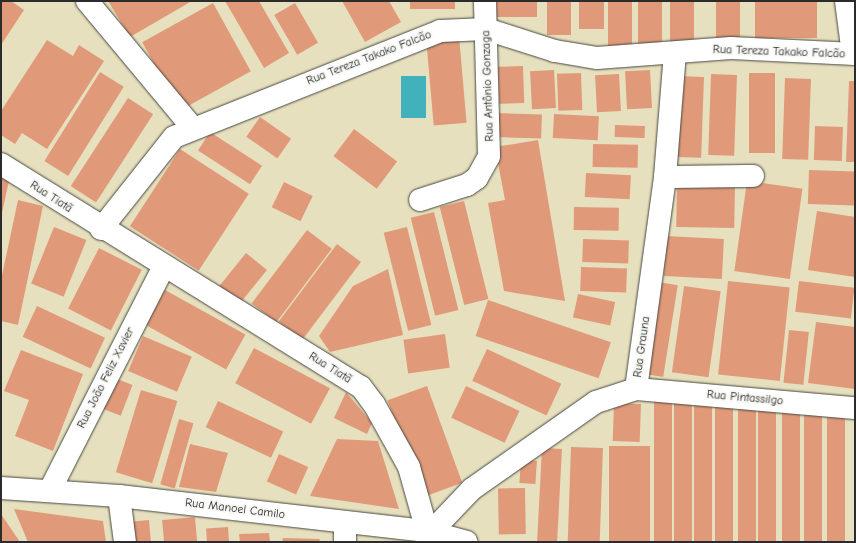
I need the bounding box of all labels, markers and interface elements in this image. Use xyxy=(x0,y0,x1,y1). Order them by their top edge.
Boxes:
street label: Rua Tereza Takako Falcão xyxy=(304,27,434,89)
street label: Rua Antônio Gonzaga xyxy=(479,30,497,142)
street label: Rua Tereza Takako Falcão xyxy=(712,42,846,62)
street label: Rua Tiatã xyxy=(27,178,75,216)
street label: Rua Grauna xyxy=(631,315,653,379)
street label: Rua João Feliz Xavier xyxy=(74,325,138,431)
street label: Rua Tiatã xyxy=(306,349,354,387)
street label: Rua Pintassilgo xyxy=(706,387,784,409)
street label: Rua Manoel Camilo xyxy=(184,496,286,522)

